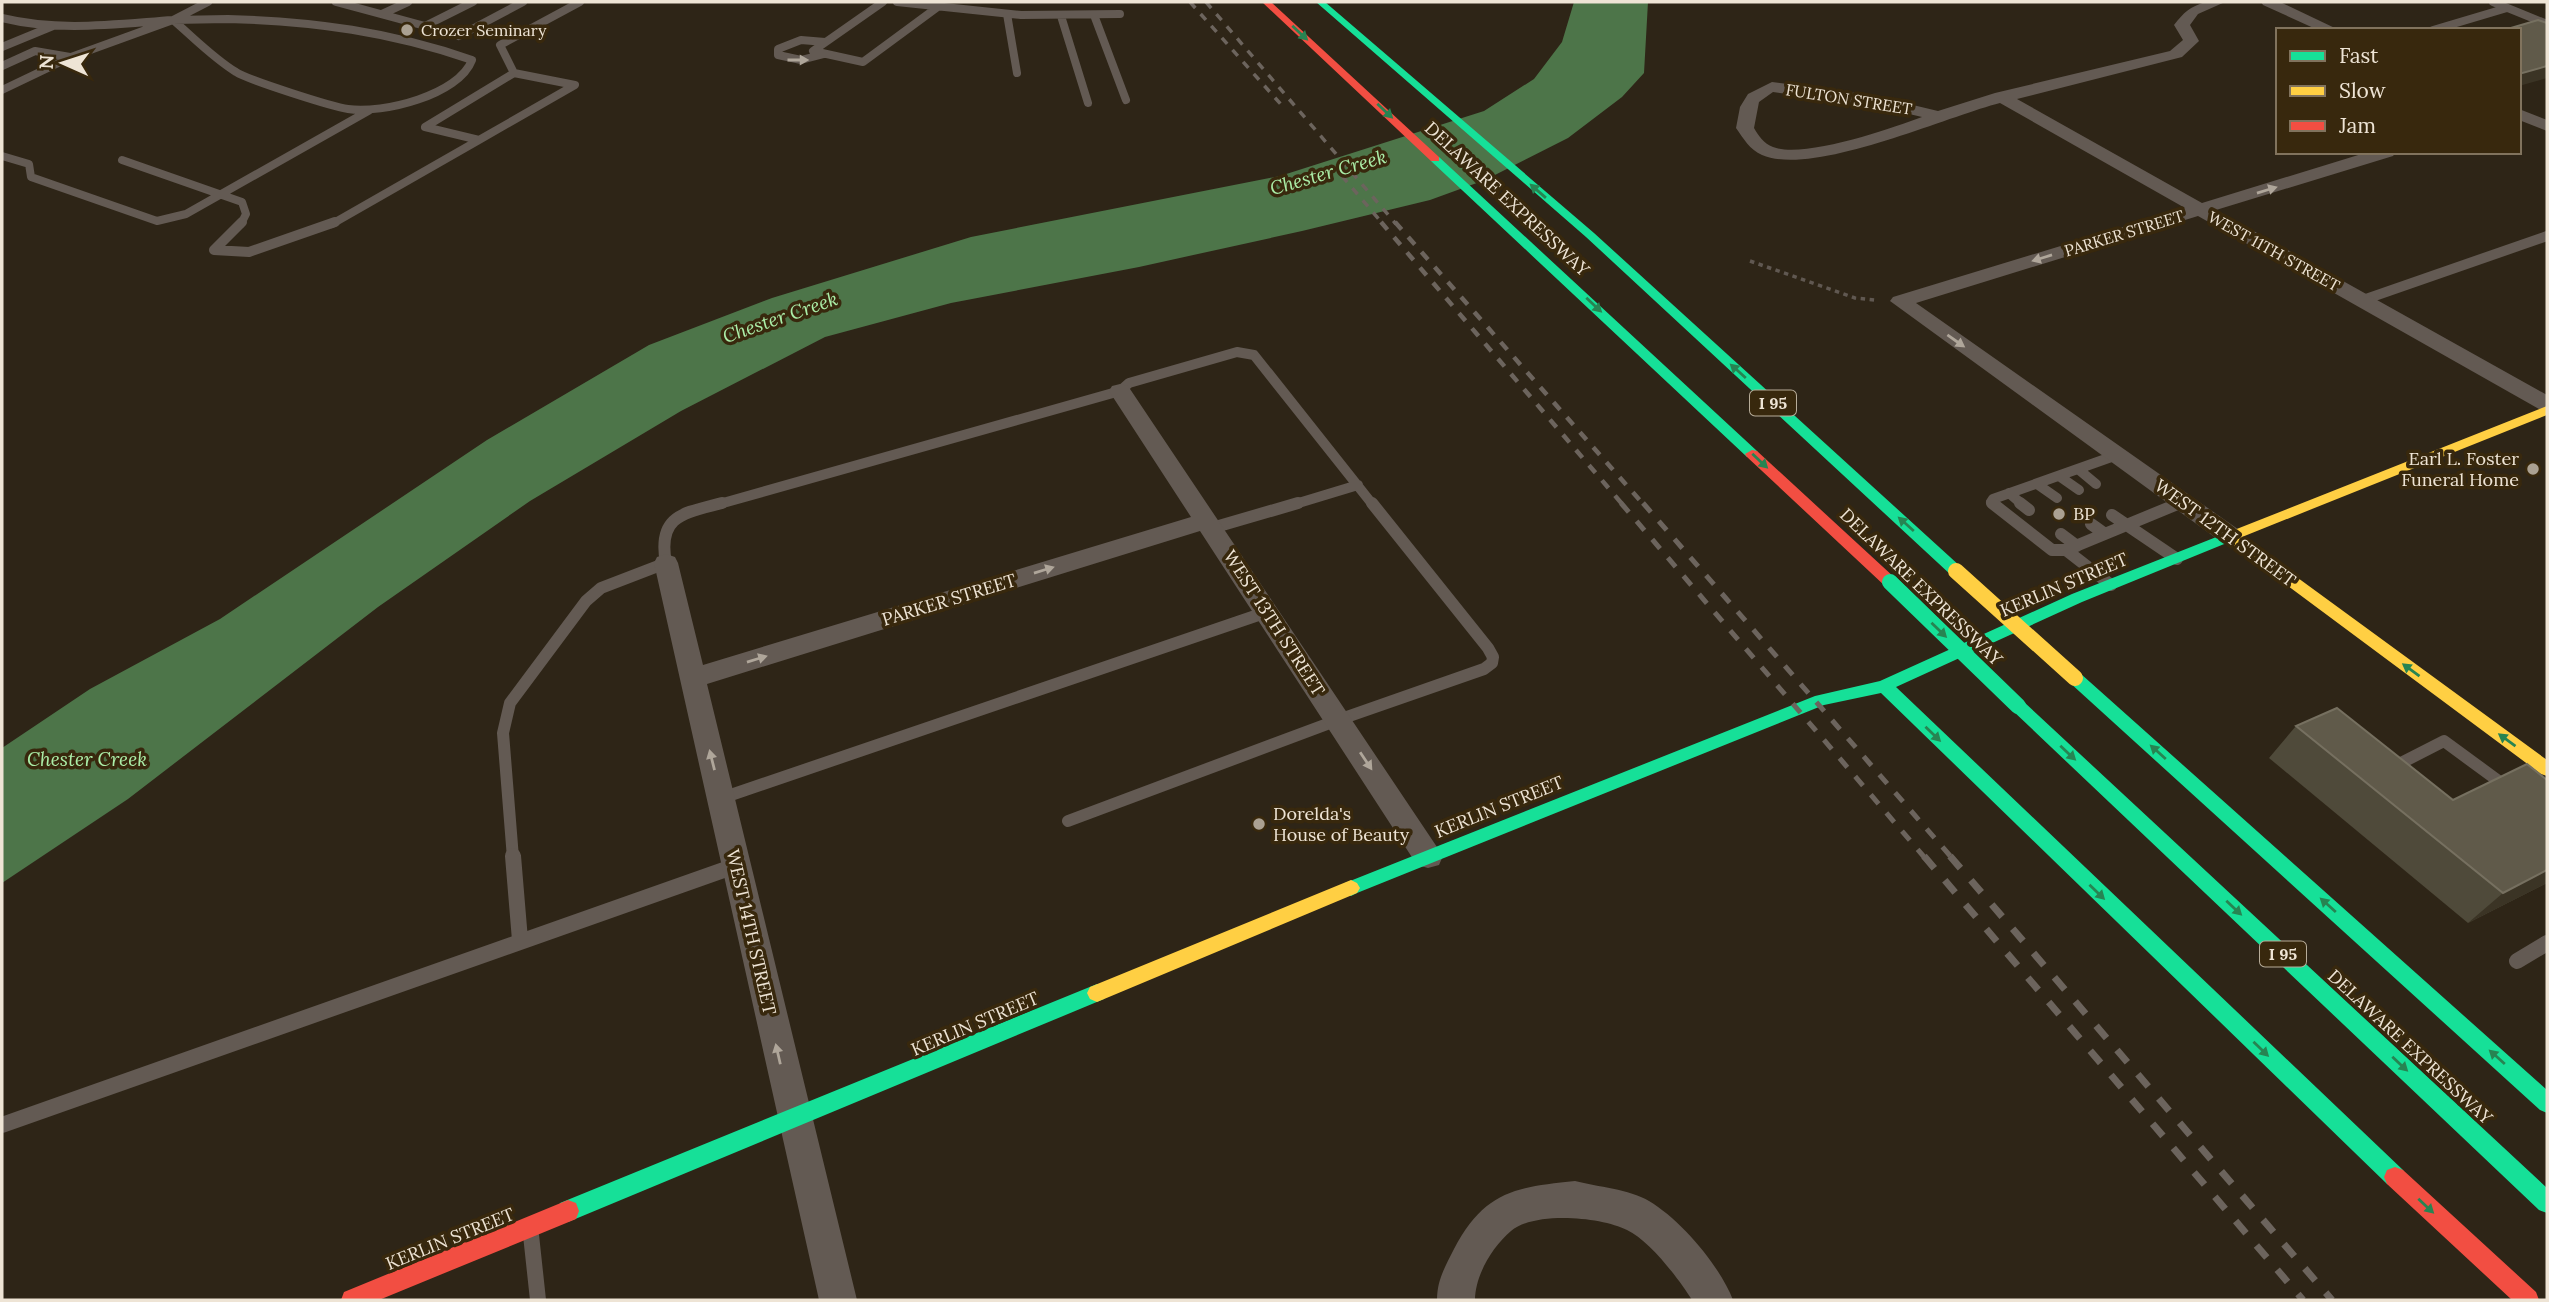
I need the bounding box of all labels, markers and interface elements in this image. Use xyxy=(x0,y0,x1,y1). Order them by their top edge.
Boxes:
place label: Crozer Seminary xyxy=(421,20,547,40)
marker: Crozer Seminary xyxy=(399,22,415,38)
one-way arrow xyxy=(1291,25,1308,41)
north arrow xyxy=(28,28,98,98)
legend xyxy=(2276,28,2521,154)
text: Fast xyxy=(2339,42,2379,69)
text: N xyxy=(34,54,58,70)
one-way arrow xyxy=(787,54,809,66)
text: Slow xyxy=(2339,77,2386,104)
street label: FULTON STREET xyxy=(1784,79,1914,119)
one-way arrow xyxy=(1376,103,1393,119)
text: Jam xyxy=(2338,112,2376,139)
street label: DELAWARE EXPRESSWAY xyxy=(1420,116,1595,281)
water label: Chester Creek xyxy=(1267,144,1389,200)
one-way arrow xyxy=(1530,184,1547,199)
one-way arrow xyxy=(2256,184,2277,194)
street label: PARKER STREET xyxy=(2062,205,2186,261)
street label: WEST 11TH STREET xyxy=(2205,207,2343,295)
one-way arrow xyxy=(2032,254,2053,264)
water label: Chester Creek xyxy=(719,286,841,348)
one-way arrow xyxy=(1585,297,1602,313)
one-way arrow xyxy=(1947,334,1965,348)
one-way arrow xyxy=(1729,363,1747,379)
road number: I 95 xyxy=(1750,390,1796,416)
place label: Earl L. Foster Funeral Home xyxy=(2401,447,2519,491)
one-way arrow xyxy=(1751,452,1768,468)
marker: Earl L. Foster Funeral Home xyxy=(2525,461,2541,477)
street label: WEST 12TH STREET xyxy=(2150,474,2301,592)
place label: BP xyxy=(2073,502,2095,525)
street label: DELAWARE EXPRESSWAY xyxy=(1835,503,2008,671)
marker: BP xyxy=(2051,506,2067,522)
one-way arrow xyxy=(1898,517,1915,533)
street label: WEST 13TH STREET xyxy=(1219,545,1330,700)
street label: KERLIN STREET xyxy=(1996,547,2132,622)
one-way arrow xyxy=(1034,565,1055,575)
street label: PARKER STREET xyxy=(879,568,1019,631)
one-way arrow xyxy=(1930,621,1947,637)
one-way arrow xyxy=(746,653,767,664)
one-way arrow xyxy=(2402,663,2420,677)
one-way arrow xyxy=(1924,725,1941,741)
one-way arrow xyxy=(2498,733,2516,747)
one-way arrow xyxy=(2059,745,2077,761)
one-way arrow xyxy=(2150,745,2167,761)
water label: Chester Creek xyxy=(27,747,147,771)
one-way arrow xyxy=(706,749,717,771)
one-way arrow xyxy=(1359,751,1372,771)
street label: KERLIN STREET xyxy=(1431,770,1567,843)
place label: Dorelda's House of Beauty xyxy=(1273,802,1410,846)
marker: Dorelda's House of Beauty xyxy=(1251,816,1267,832)
street label: WEST 14TH STREET xyxy=(721,847,782,1017)
one-way arrow xyxy=(2088,883,2105,900)
one-way arrow xyxy=(2319,897,2336,913)
one-way arrow xyxy=(2225,900,2242,916)
road number: I 95 xyxy=(2260,942,2306,966)
street label: DELAWARE EXPRESSWAY xyxy=(2323,964,2498,1129)
street label: KERLIN STREET xyxy=(907,986,1043,1061)
one-way arrow xyxy=(2252,1041,2269,1058)
one-way arrow xyxy=(773,1043,784,1065)
one-way arrow xyxy=(2488,1049,2506,1065)
one-way arrow xyxy=(2391,1055,2408,1071)
one-way arrow xyxy=(2417,1197,2434,1213)
street label: KERLIN STREET xyxy=(382,1202,518,1275)

